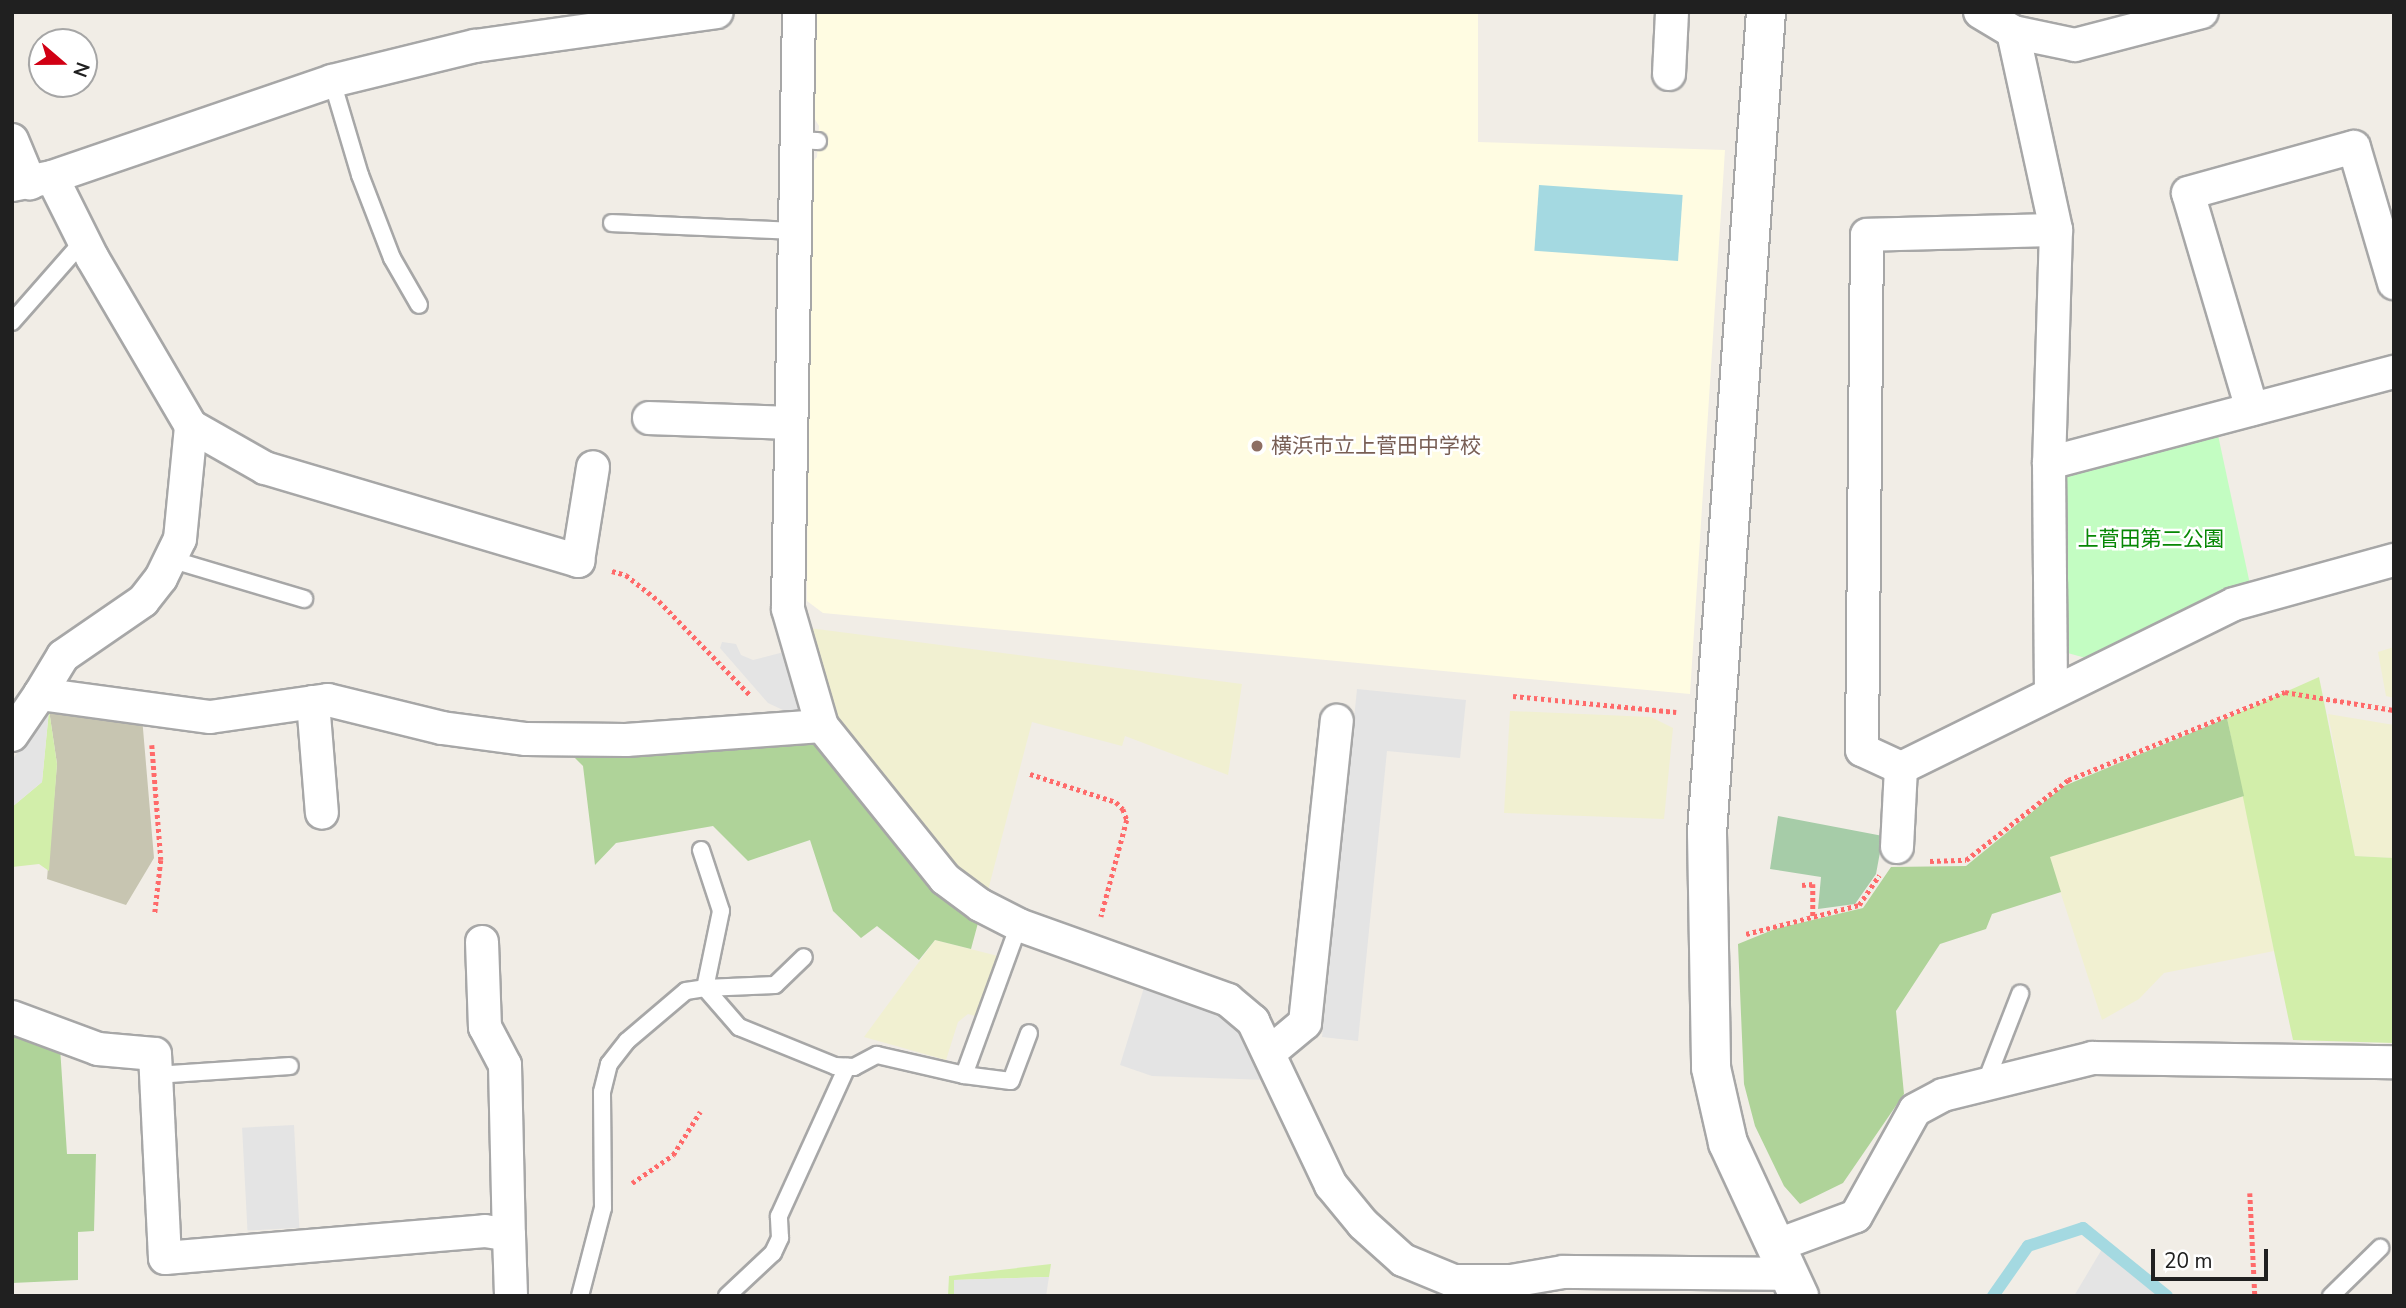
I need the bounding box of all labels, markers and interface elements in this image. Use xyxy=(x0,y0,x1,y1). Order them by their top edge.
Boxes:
north arrow xyxy=(28,28,98,98)
text: N xyxy=(66,58,96,81)
place label: 横浜市立上菅田中学校 xyxy=(1271,433,1481,459)
marker: 横浜市立上菅田中学校 xyxy=(1249,438,1265,454)
park label: 上菅田第二公園 xyxy=(2078,526,2224,552)
scale bar xyxy=(2154,1234,2271,1278)
text: 20 m xyxy=(2164,1247,2213,1275)

